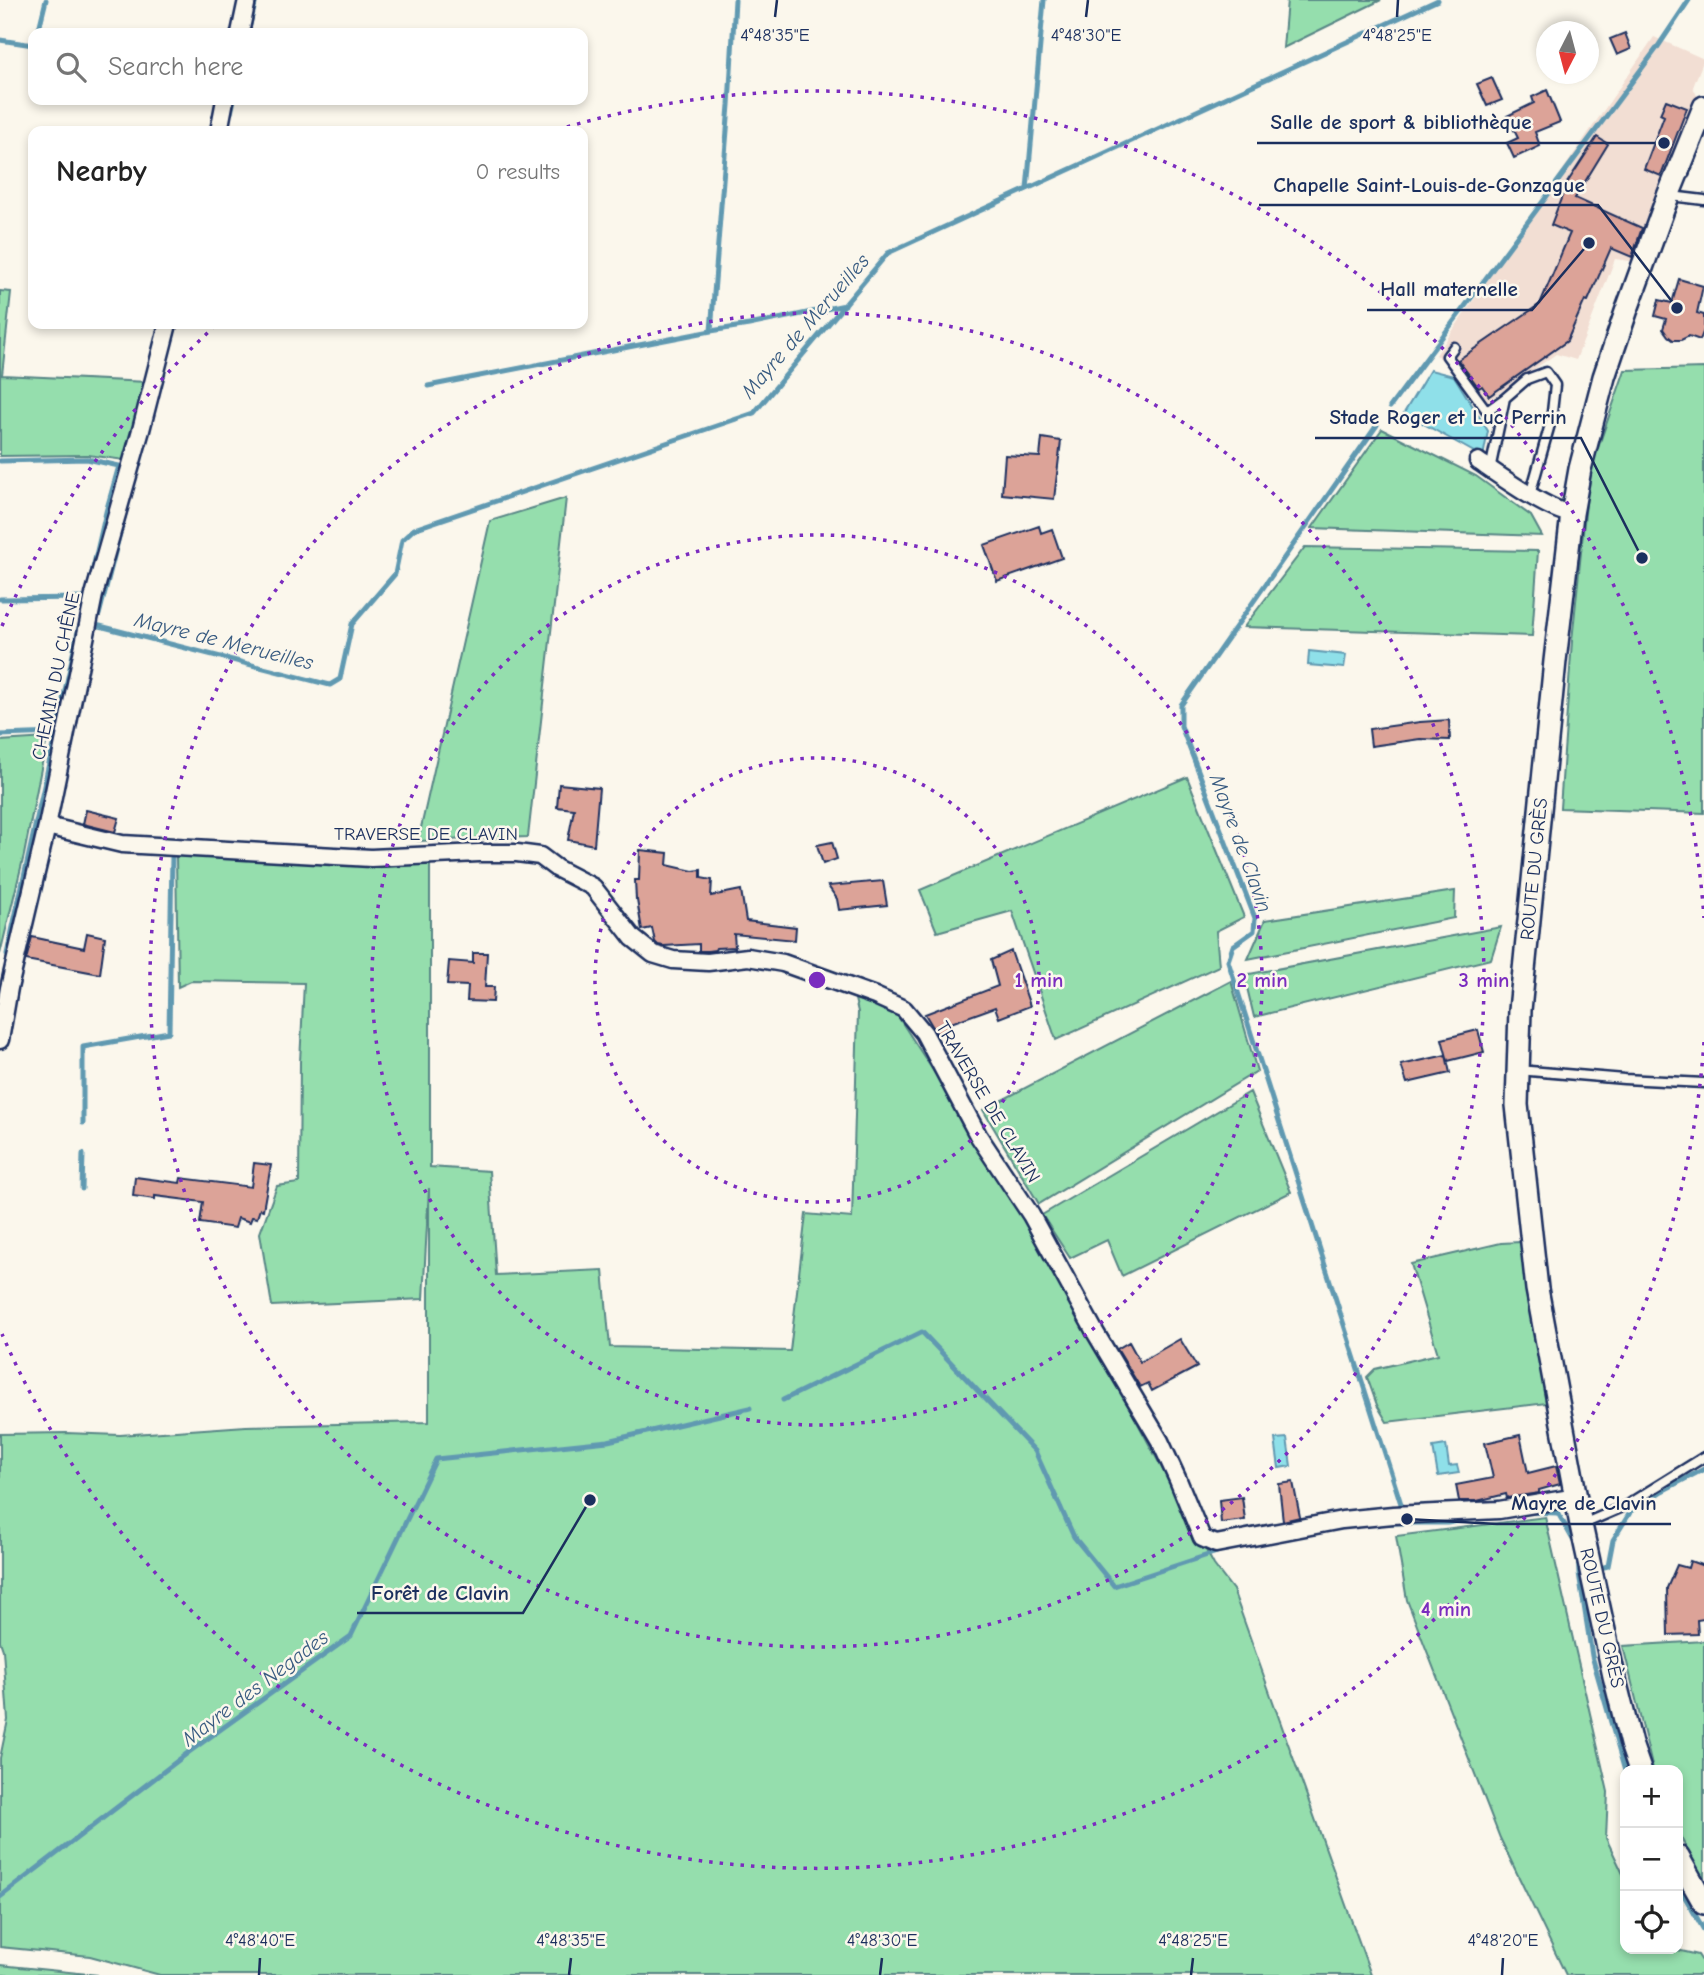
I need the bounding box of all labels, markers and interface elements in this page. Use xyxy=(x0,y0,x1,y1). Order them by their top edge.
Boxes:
north arrow xyxy=(1536,21,1599,84)
text: 4°48'35"E xyxy=(740,25,810,46)
text: 4°48'30"E xyxy=(1051,25,1121,46)
text: 4°48'25"E xyxy=(1362,25,1432,46)
search box xyxy=(28,28,588,105)
icon: search xyxy=(52,48,90,86)
text: Search here xyxy=(108,52,243,82)
callout: Salle de sport & bibliothèque xyxy=(1257,101,1545,143)
text: Salle de sport & bibliothèque xyxy=(1271,110,1531,134)
text: Nearby xyxy=(56,154,147,189)
text: 0 results xyxy=(476,158,560,185)
callout: Chapelle Saint-Louis-de-Gonzague xyxy=(1259,163,1598,205)
text: Chapelle Saint-Louis-de-Gonzague xyxy=(1273,173,1585,197)
water label: Mayre de Merueilles xyxy=(735,249,874,404)
callout: Hall maternelle xyxy=(1367,268,1532,310)
text: Hall maternelle xyxy=(1380,277,1518,301)
callout: Stade Roger et Luc Perrin xyxy=(1315,396,1581,438)
text: Stade Roger et Luc Perrin xyxy=(1329,405,1567,429)
street label: CHEMIN DU CHÊNE xyxy=(27,590,85,762)
water label: Mayre de Merueilles xyxy=(131,607,316,675)
water label: Mayre de Clavin xyxy=(1205,770,1277,915)
street label: ROUTE DU GRÈS xyxy=(1516,797,1552,941)
street label: TRAVERSE DE CLAVIN xyxy=(334,823,518,845)
centre of rings xyxy=(805,968,829,992)
text: 1 min xyxy=(1015,968,1063,992)
text: 2 min xyxy=(1236,968,1288,992)
text: 3 min xyxy=(1458,968,1510,992)
street label: TRAVERSE DE CLAVIN xyxy=(931,1017,1045,1187)
callout: Mayre de Clavin xyxy=(1497,1482,1671,1524)
text: Mayre de Clavin xyxy=(1511,1491,1657,1515)
street label: ROUTE DU GRÈS xyxy=(1575,1546,1629,1690)
callout: Forêt de Clavin xyxy=(357,1571,523,1613)
text: Forêt de Clavin xyxy=(371,1581,509,1605)
text: 4 min xyxy=(1421,1597,1471,1621)
water label: Mayre des Negades xyxy=(176,1625,333,1751)
map controls xyxy=(1620,1765,1683,1954)
button: + xyxy=(1620,1765,1683,1828)
button: − xyxy=(1620,1828,1683,1891)
button: locate xyxy=(1620,1891,1683,1954)
text: 4°48'40"E xyxy=(225,1930,295,1951)
text: 4°48'35"E xyxy=(536,1930,606,1951)
text: 4°48'30"E xyxy=(847,1930,917,1951)
text: 4°48'25"E xyxy=(1158,1930,1228,1951)
text: 4°48'20"E xyxy=(1468,1930,1539,1951)

